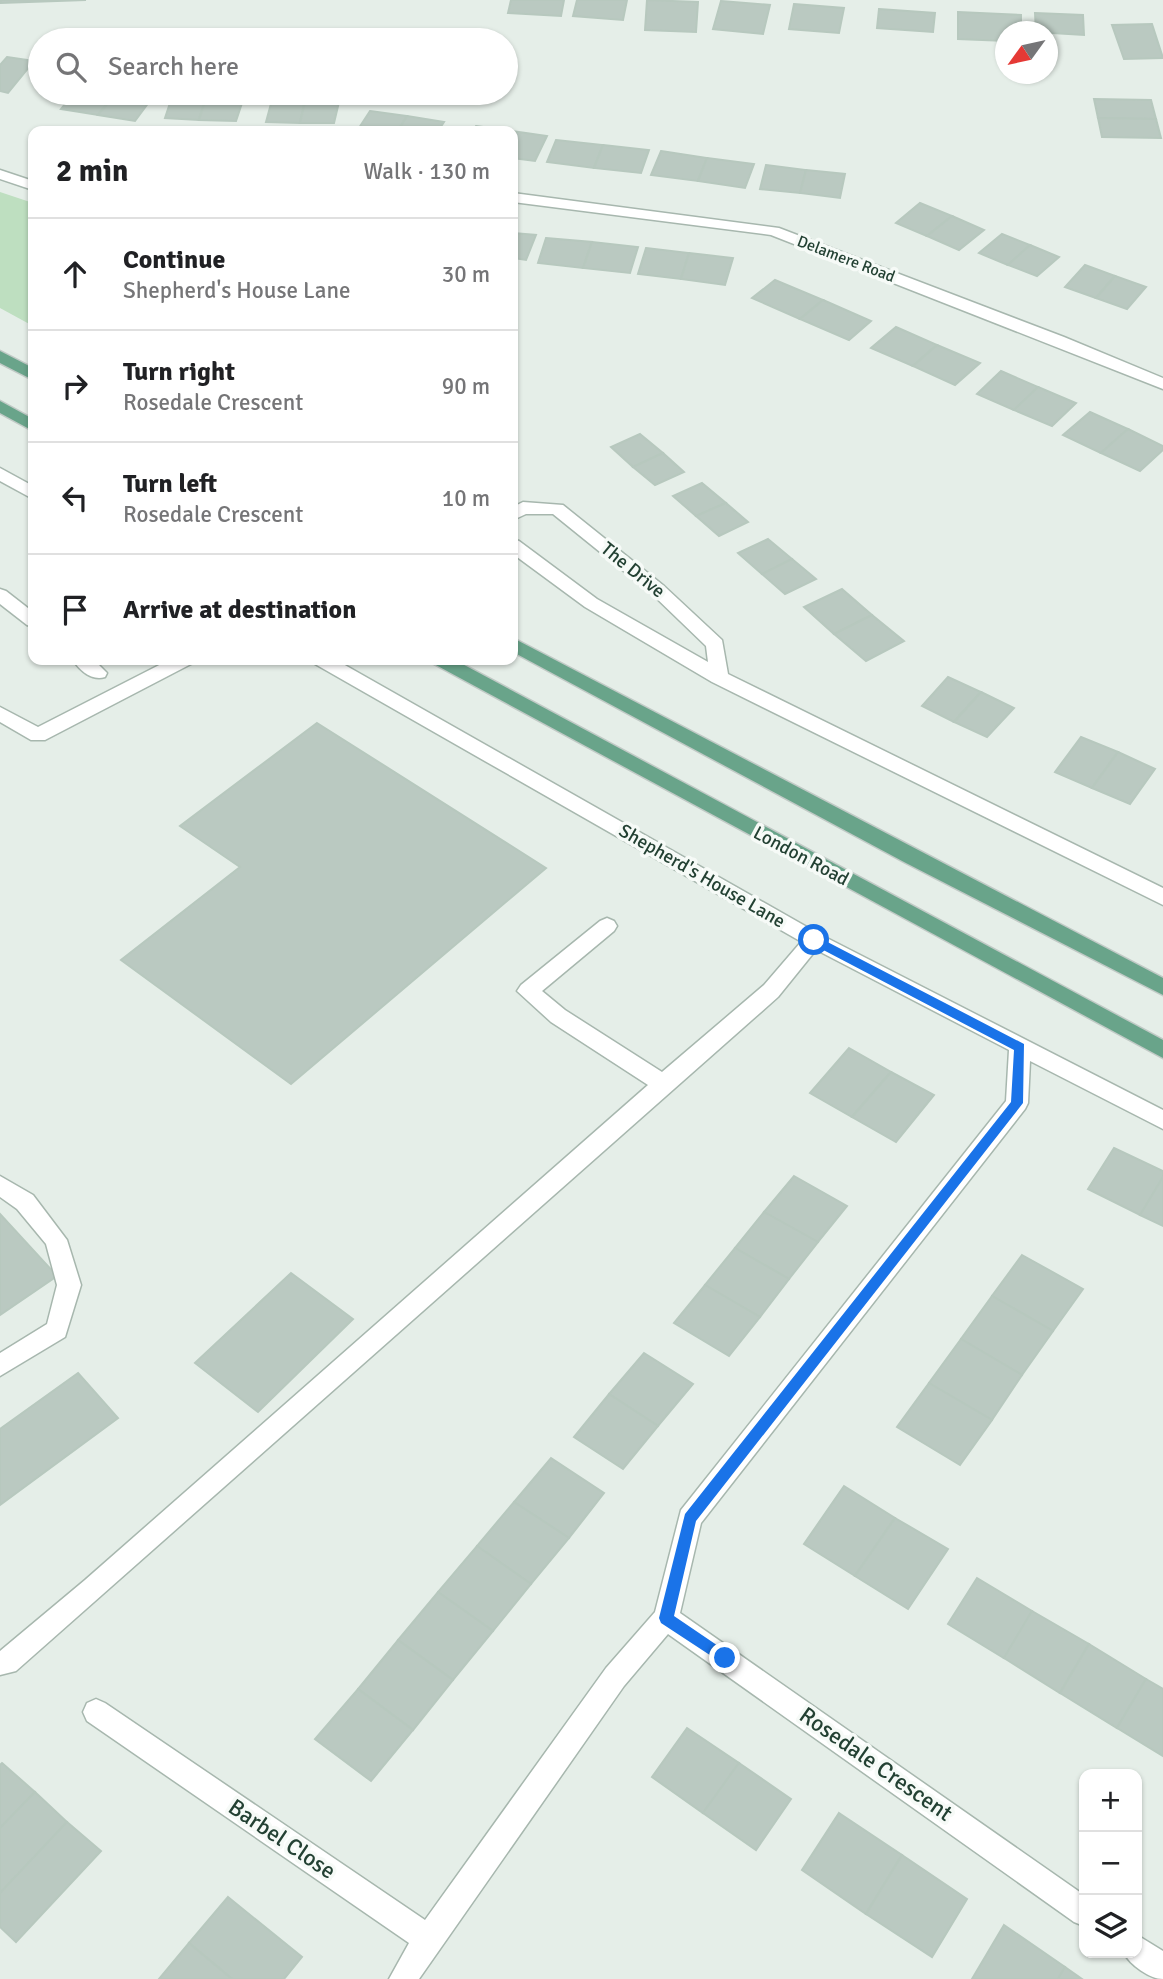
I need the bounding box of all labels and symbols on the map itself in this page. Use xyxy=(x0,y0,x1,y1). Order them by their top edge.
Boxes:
north arrow xyxy=(995,21,1058,84)
street label: Delamere Road xyxy=(794,231,898,287)
street label: The Drive xyxy=(596,537,670,603)
street label: Shepherd's House Lane xyxy=(615,819,789,933)
street label: London Road xyxy=(749,821,853,891)
route start xyxy=(798,924,829,955)
route end xyxy=(709,1642,740,1673)
street label: Rosedale Crescent xyxy=(794,1700,958,1828)
street label: Barbel Close xyxy=(223,1792,341,1886)

